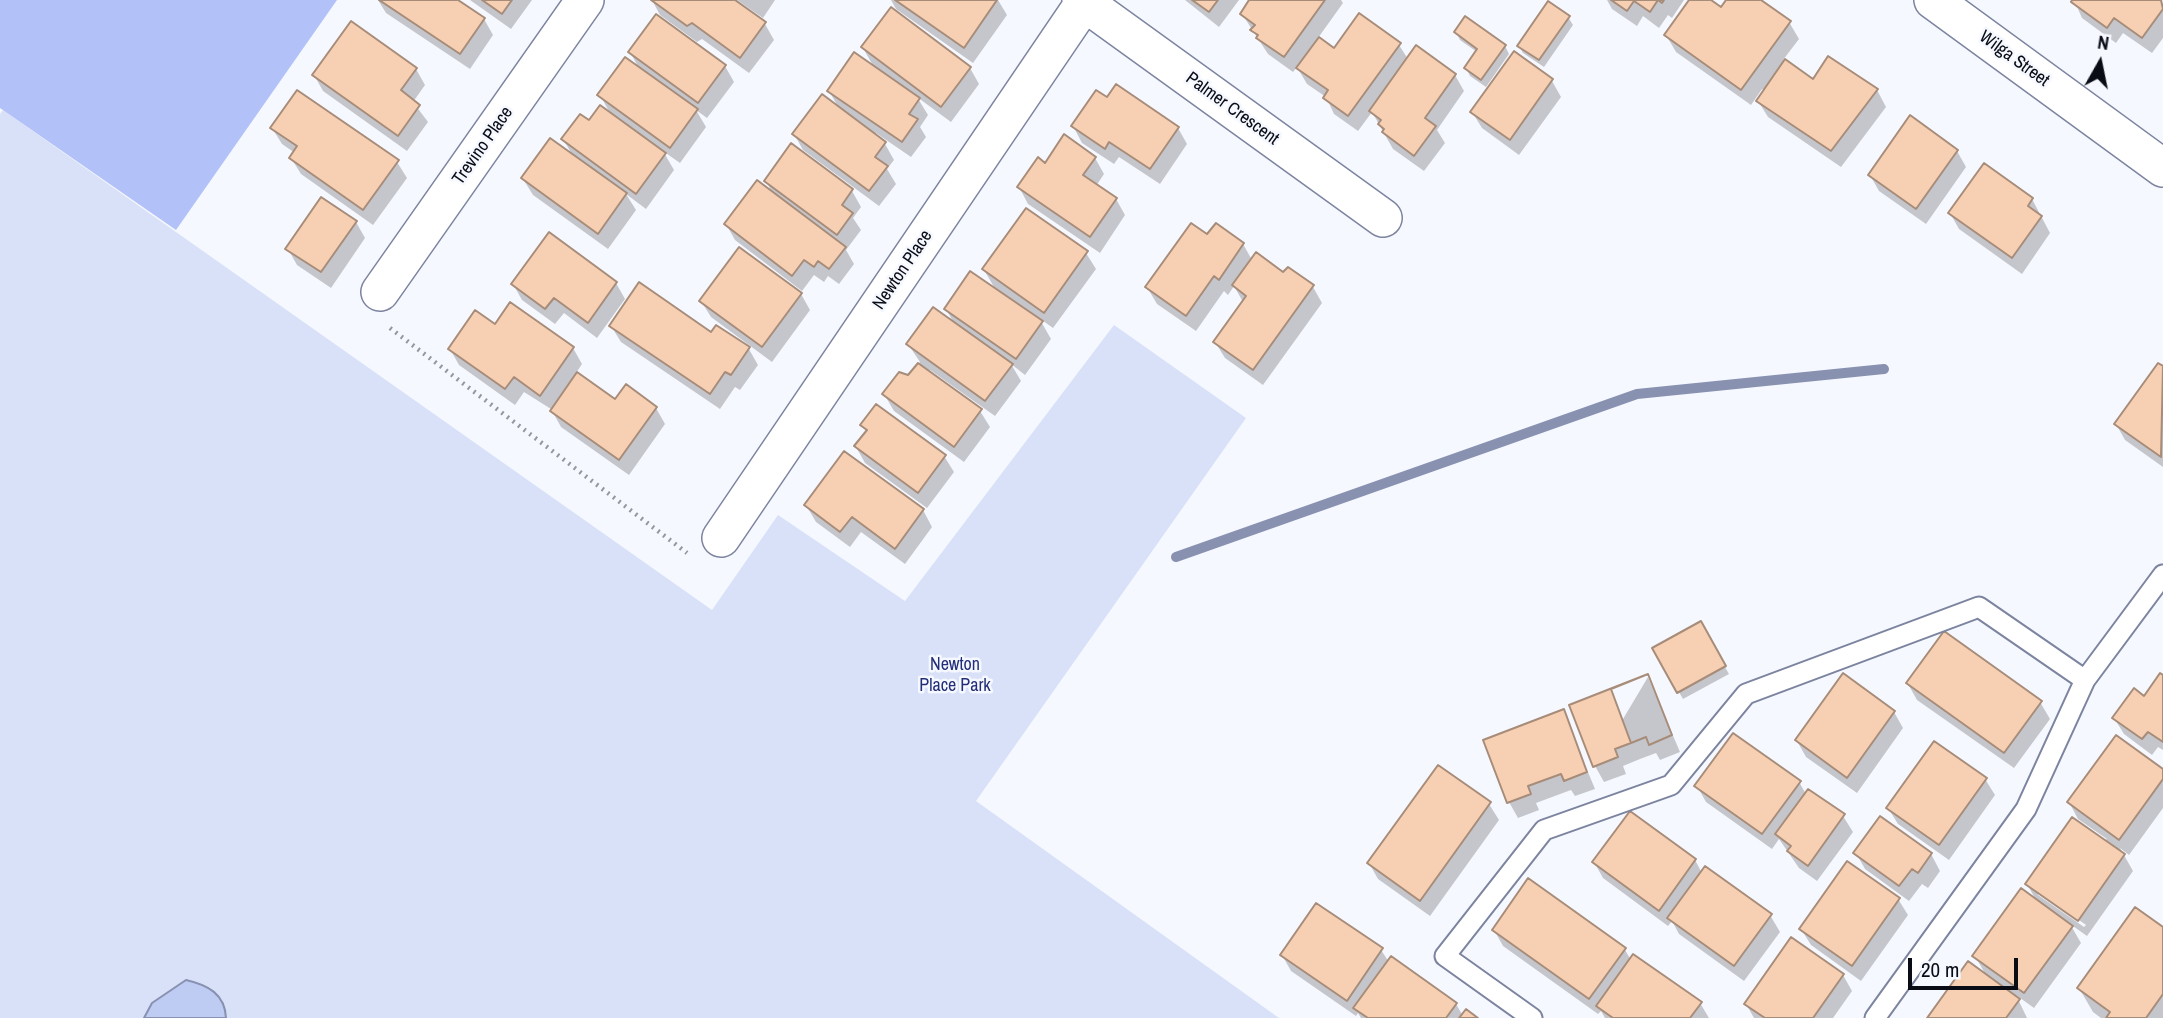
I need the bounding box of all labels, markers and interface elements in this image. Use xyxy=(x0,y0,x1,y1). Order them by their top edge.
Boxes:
street label: Wilga Street xyxy=(1975,26,2053,92)
north arrow xyxy=(2065,28,2135,98)
text: N xyxy=(2096,29,2111,56)
street label: Palmer Crescent xyxy=(1181,68,1283,150)
street label: Trevino Place xyxy=(448,103,518,189)
street label: Newton Place xyxy=(869,226,937,314)
park label: Newton Place Park xyxy=(919,654,991,696)
scale bar xyxy=(1911,944,2021,988)
text: 20 m xyxy=(1921,955,1959,984)

